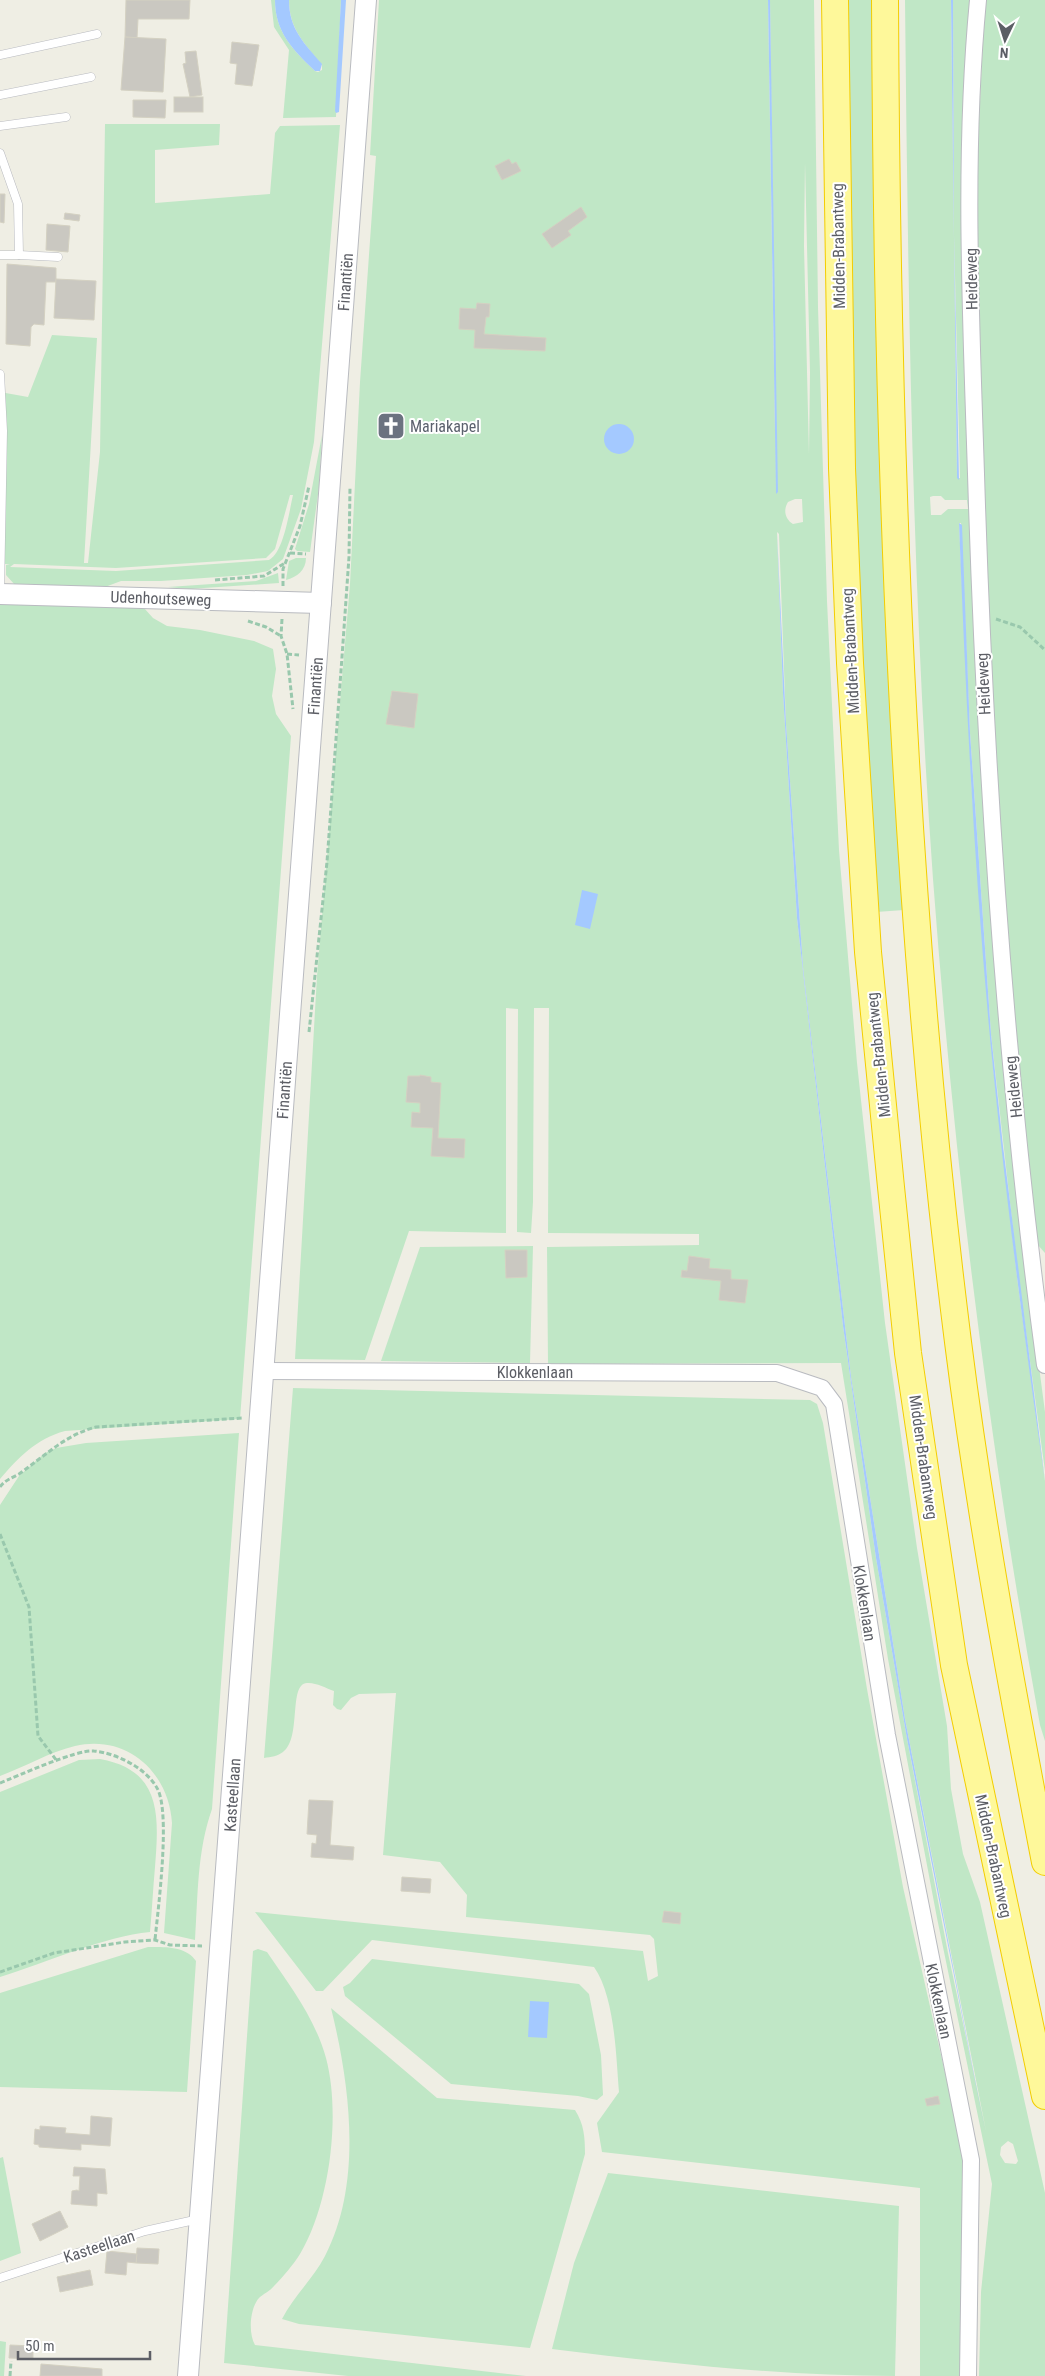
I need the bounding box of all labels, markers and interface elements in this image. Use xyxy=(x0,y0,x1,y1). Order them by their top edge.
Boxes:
north arrow xyxy=(980,15,1030,65)
text: N xyxy=(999,45,1009,61)
street label: Midden-Brabantweg xyxy=(828,183,849,309)
street label: Heideweg xyxy=(961,248,982,310)
street label: Finantiën xyxy=(334,252,357,312)
church icon: Mariakapel xyxy=(376,411,406,441)
place label: Mariakapel xyxy=(410,417,480,436)
street label: Udenhoutseweg xyxy=(110,587,212,610)
street label: Midden-Brabantweg xyxy=(838,588,863,714)
street label: Heideweg xyxy=(972,652,995,716)
street label: Finantiën xyxy=(304,656,327,716)
street label: Midden-Brabantweg xyxy=(862,991,895,1118)
street label: Heideweg xyxy=(1001,1055,1026,1119)
street label: Finantiën xyxy=(273,1060,296,1120)
street label: Klokkenlaan xyxy=(497,1363,573,1382)
street label: Midden-Brabantweg xyxy=(905,1394,942,1521)
street label: Klokkenlaan xyxy=(849,1564,880,1642)
street label: Kasteellaan xyxy=(220,1758,245,1833)
street label: Midden-Brabantweg xyxy=(971,1793,1016,1920)
street label: Klokkenlaan xyxy=(921,1962,956,2041)
street label: Kasteellaan xyxy=(61,2226,137,2267)
scale bar xyxy=(18,2328,150,2360)
text: 50 m xyxy=(25,2337,55,2355)

